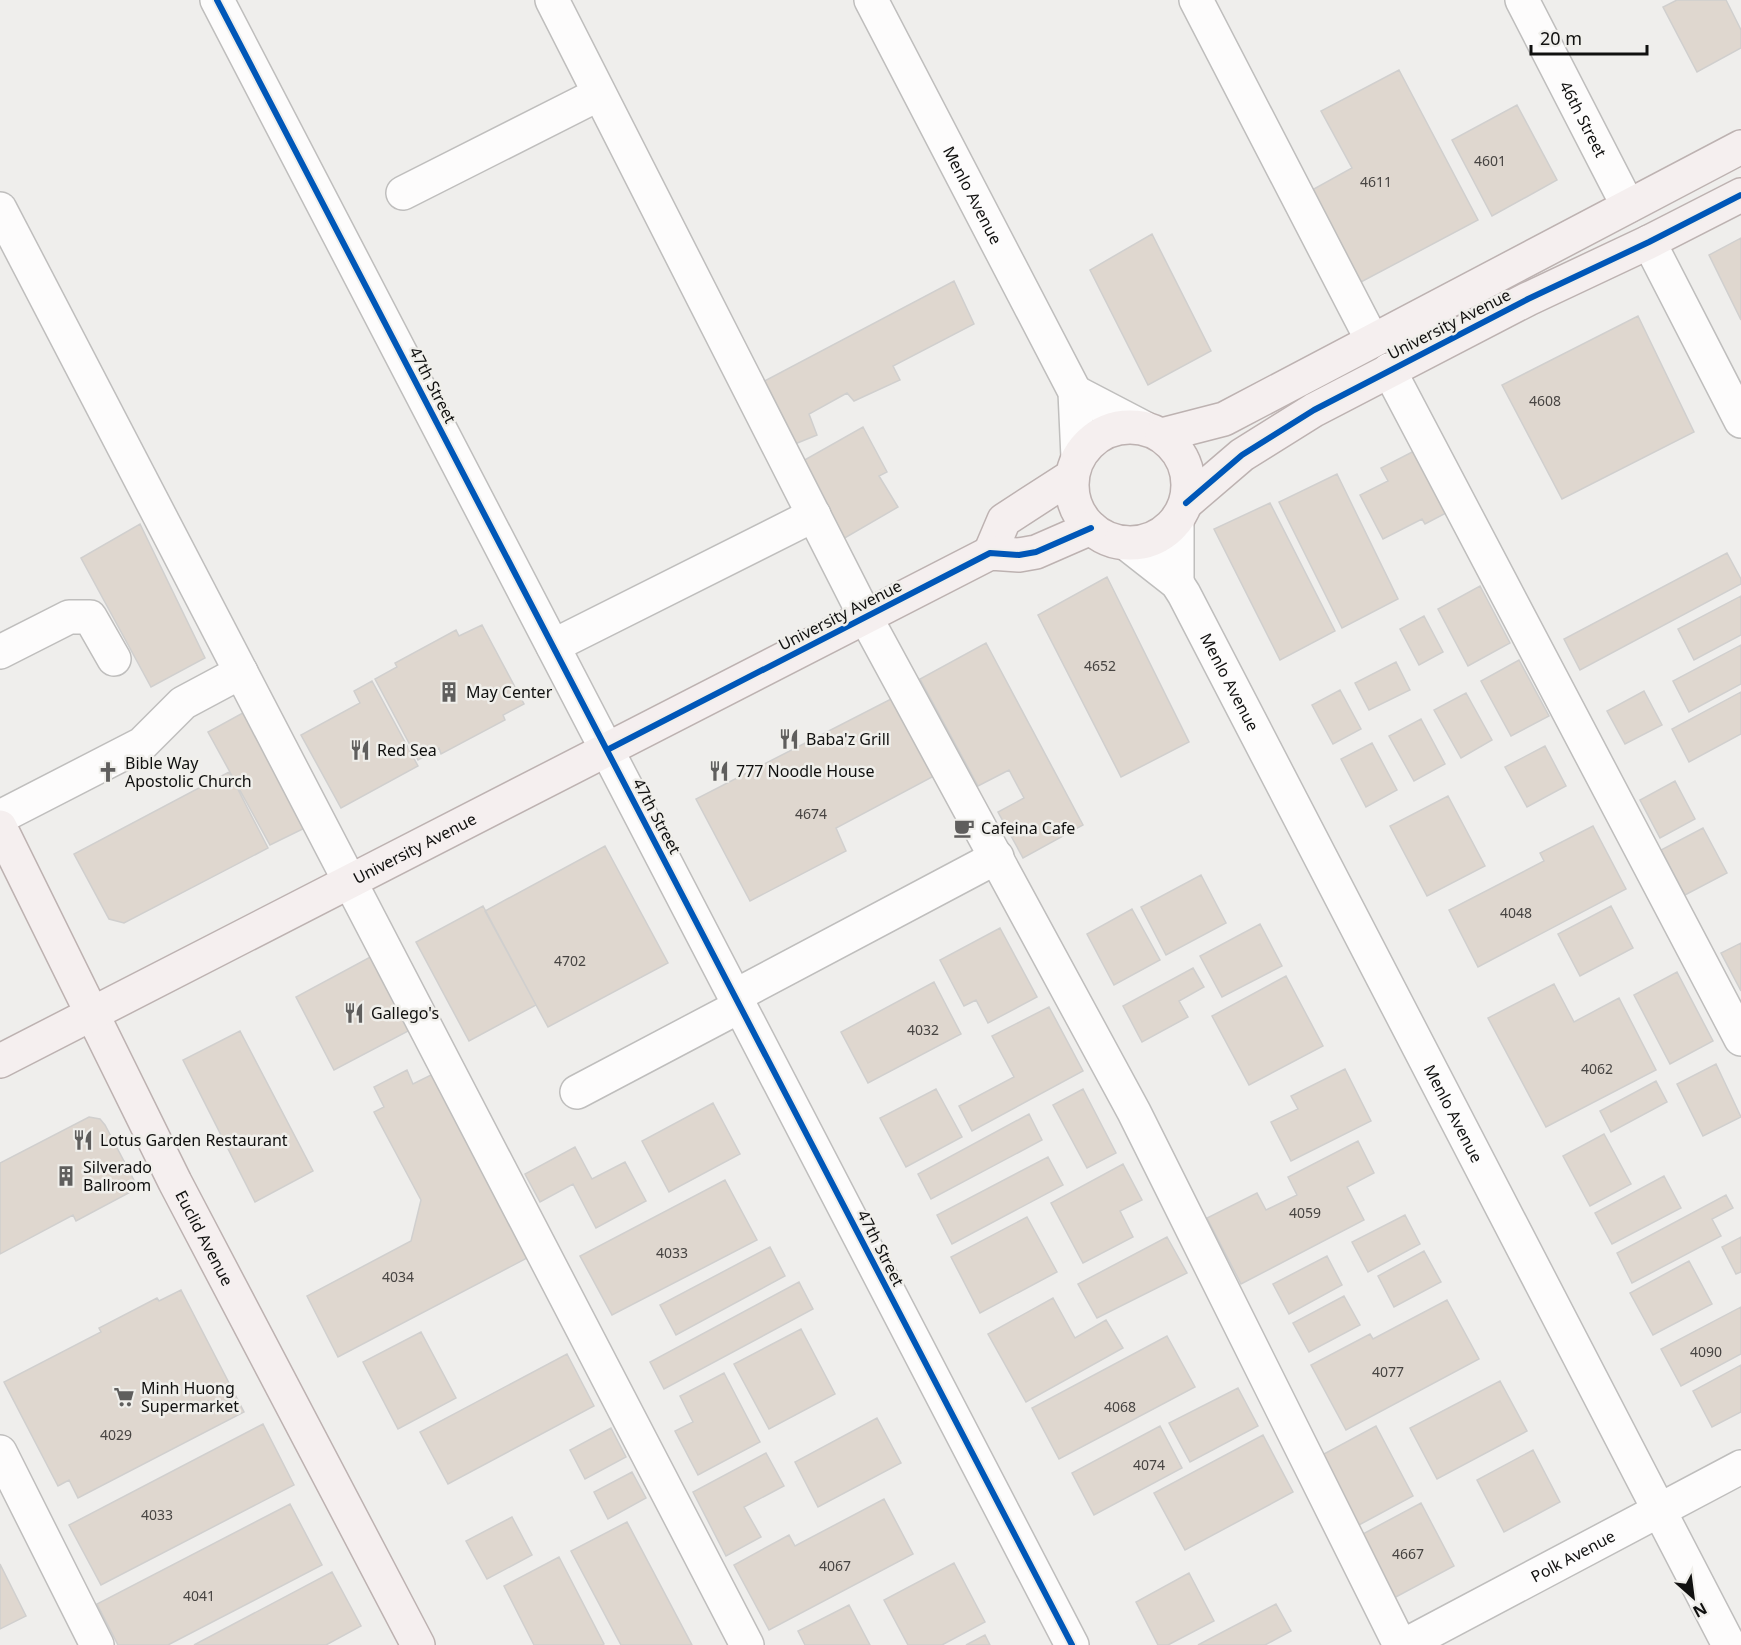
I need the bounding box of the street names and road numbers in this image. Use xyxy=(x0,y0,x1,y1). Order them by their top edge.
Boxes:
street label: 46th Street xyxy=(1555,77,1612,161)
street label: Menlo Avenue xyxy=(938,142,1007,248)
street label: University Avenue xyxy=(1384,283,1514,365)
street label: 47th Street xyxy=(404,343,462,427)
street label: University Avenue xyxy=(775,574,905,656)
street label: Menlo Avenue xyxy=(1195,629,1264,735)
street label: 47th Street xyxy=(628,774,686,858)
street label: University Avenue xyxy=(349,807,480,889)
street label: Menlo Avenue xyxy=(1419,1061,1488,1166)
street label: Euclid Avenue xyxy=(170,1186,239,1290)
street label: 47th Street xyxy=(852,1206,910,1290)
street label: Polk Avenue xyxy=(1527,1525,1619,1587)

